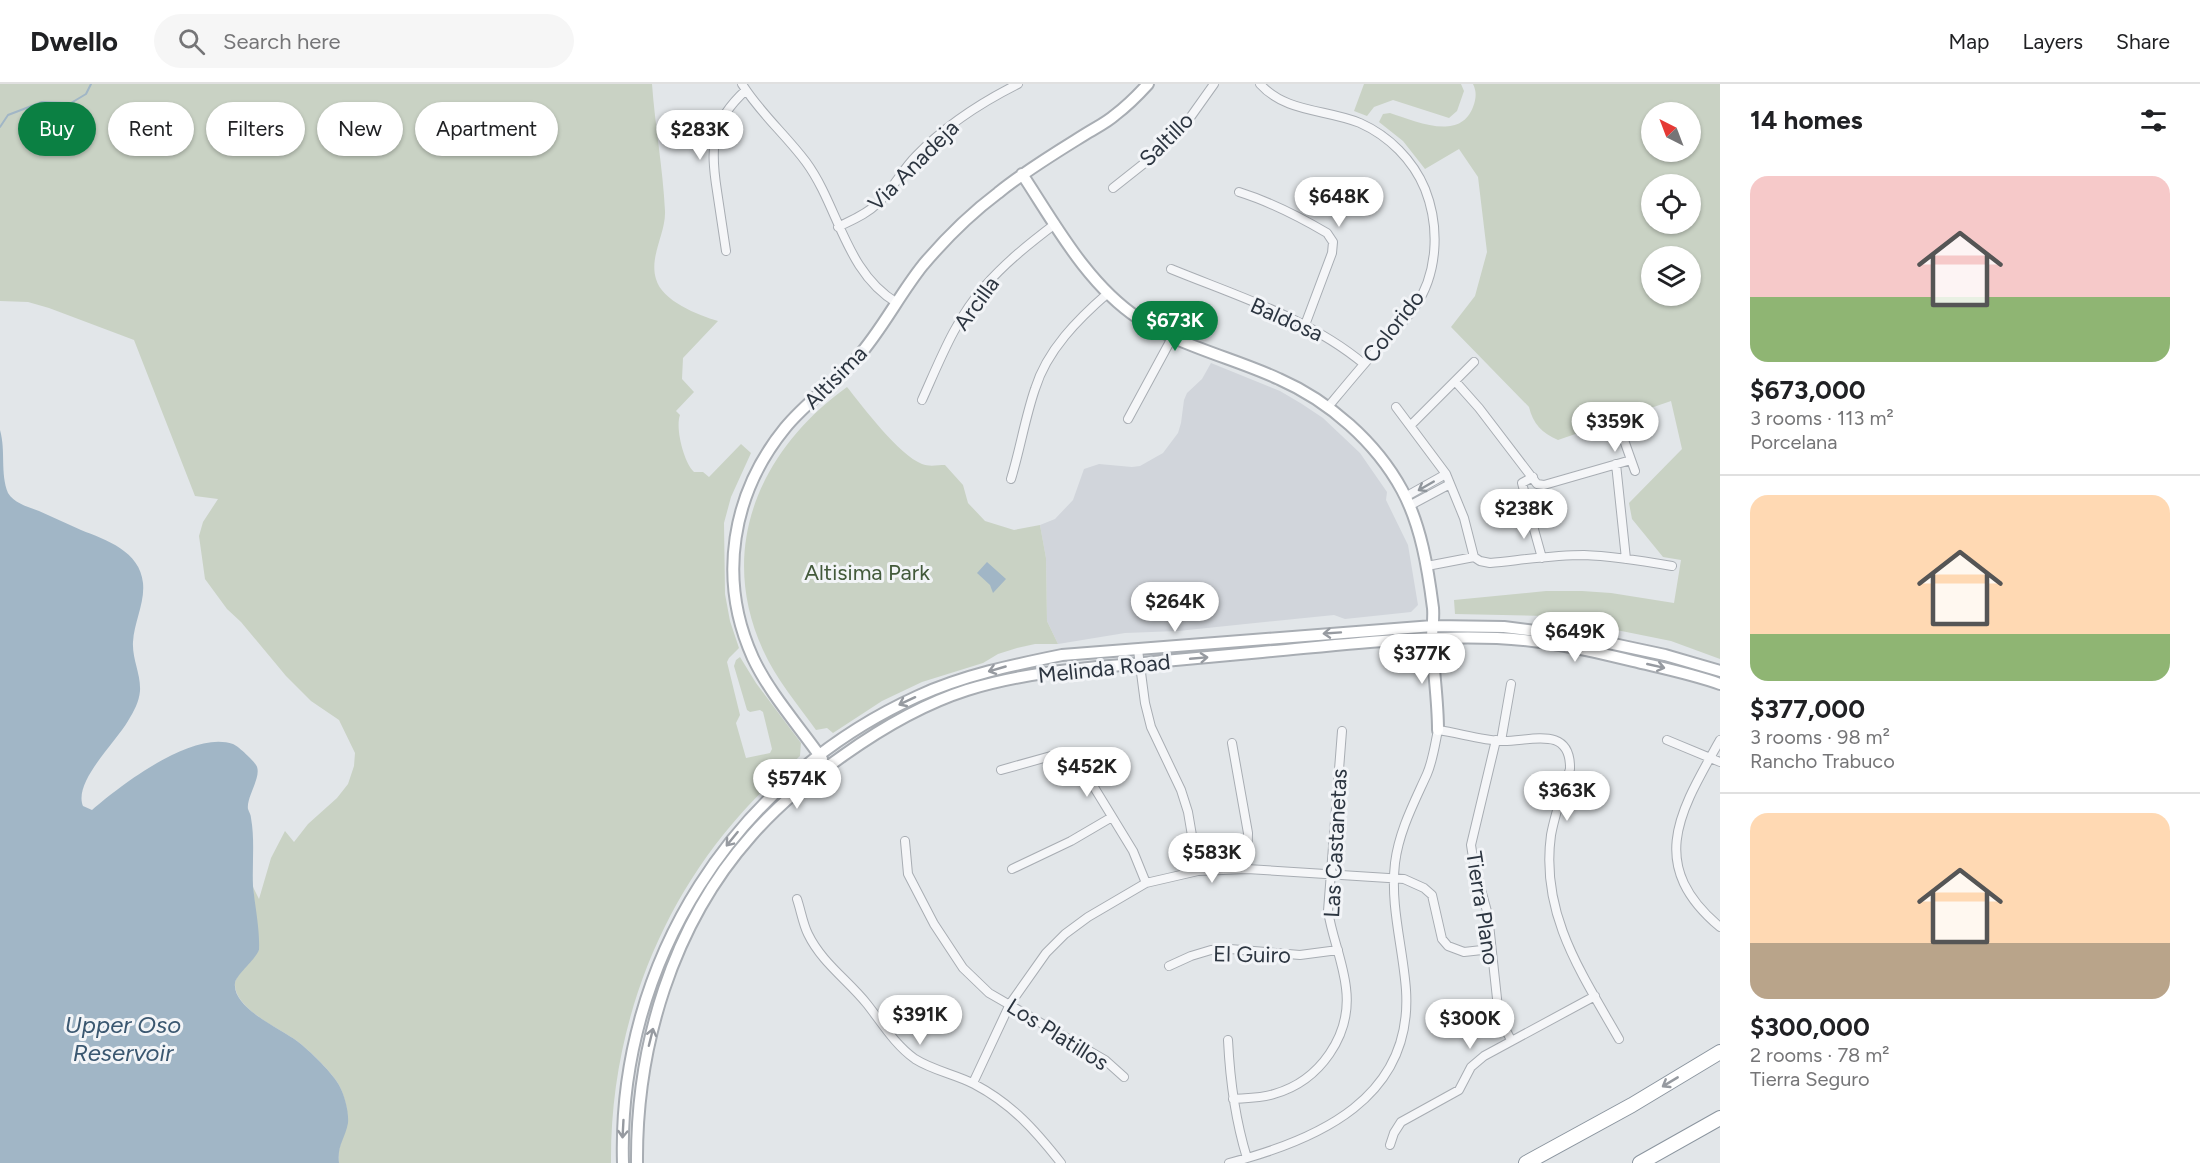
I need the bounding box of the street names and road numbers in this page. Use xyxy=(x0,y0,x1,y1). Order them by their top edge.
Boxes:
street label: Saltillo xyxy=(1134,107,1199,172)
street label: Via Anadeja xyxy=(862,114,964,216)
street label: Arcilla xyxy=(948,271,1005,336)
street label: Colorido xyxy=(1357,285,1430,368)
street label: Baldosa xyxy=(1246,292,1327,347)
street label: Altisima xyxy=(798,340,873,415)
street label: Melinda Road xyxy=(1036,648,1172,689)
street label: Las Castanetas xyxy=(1318,768,1353,918)
street label: Tierra Plano xyxy=(1460,849,1505,967)
street label: El Guiro xyxy=(1213,940,1291,969)
street label: Los Platillos xyxy=(1002,993,1114,1076)

